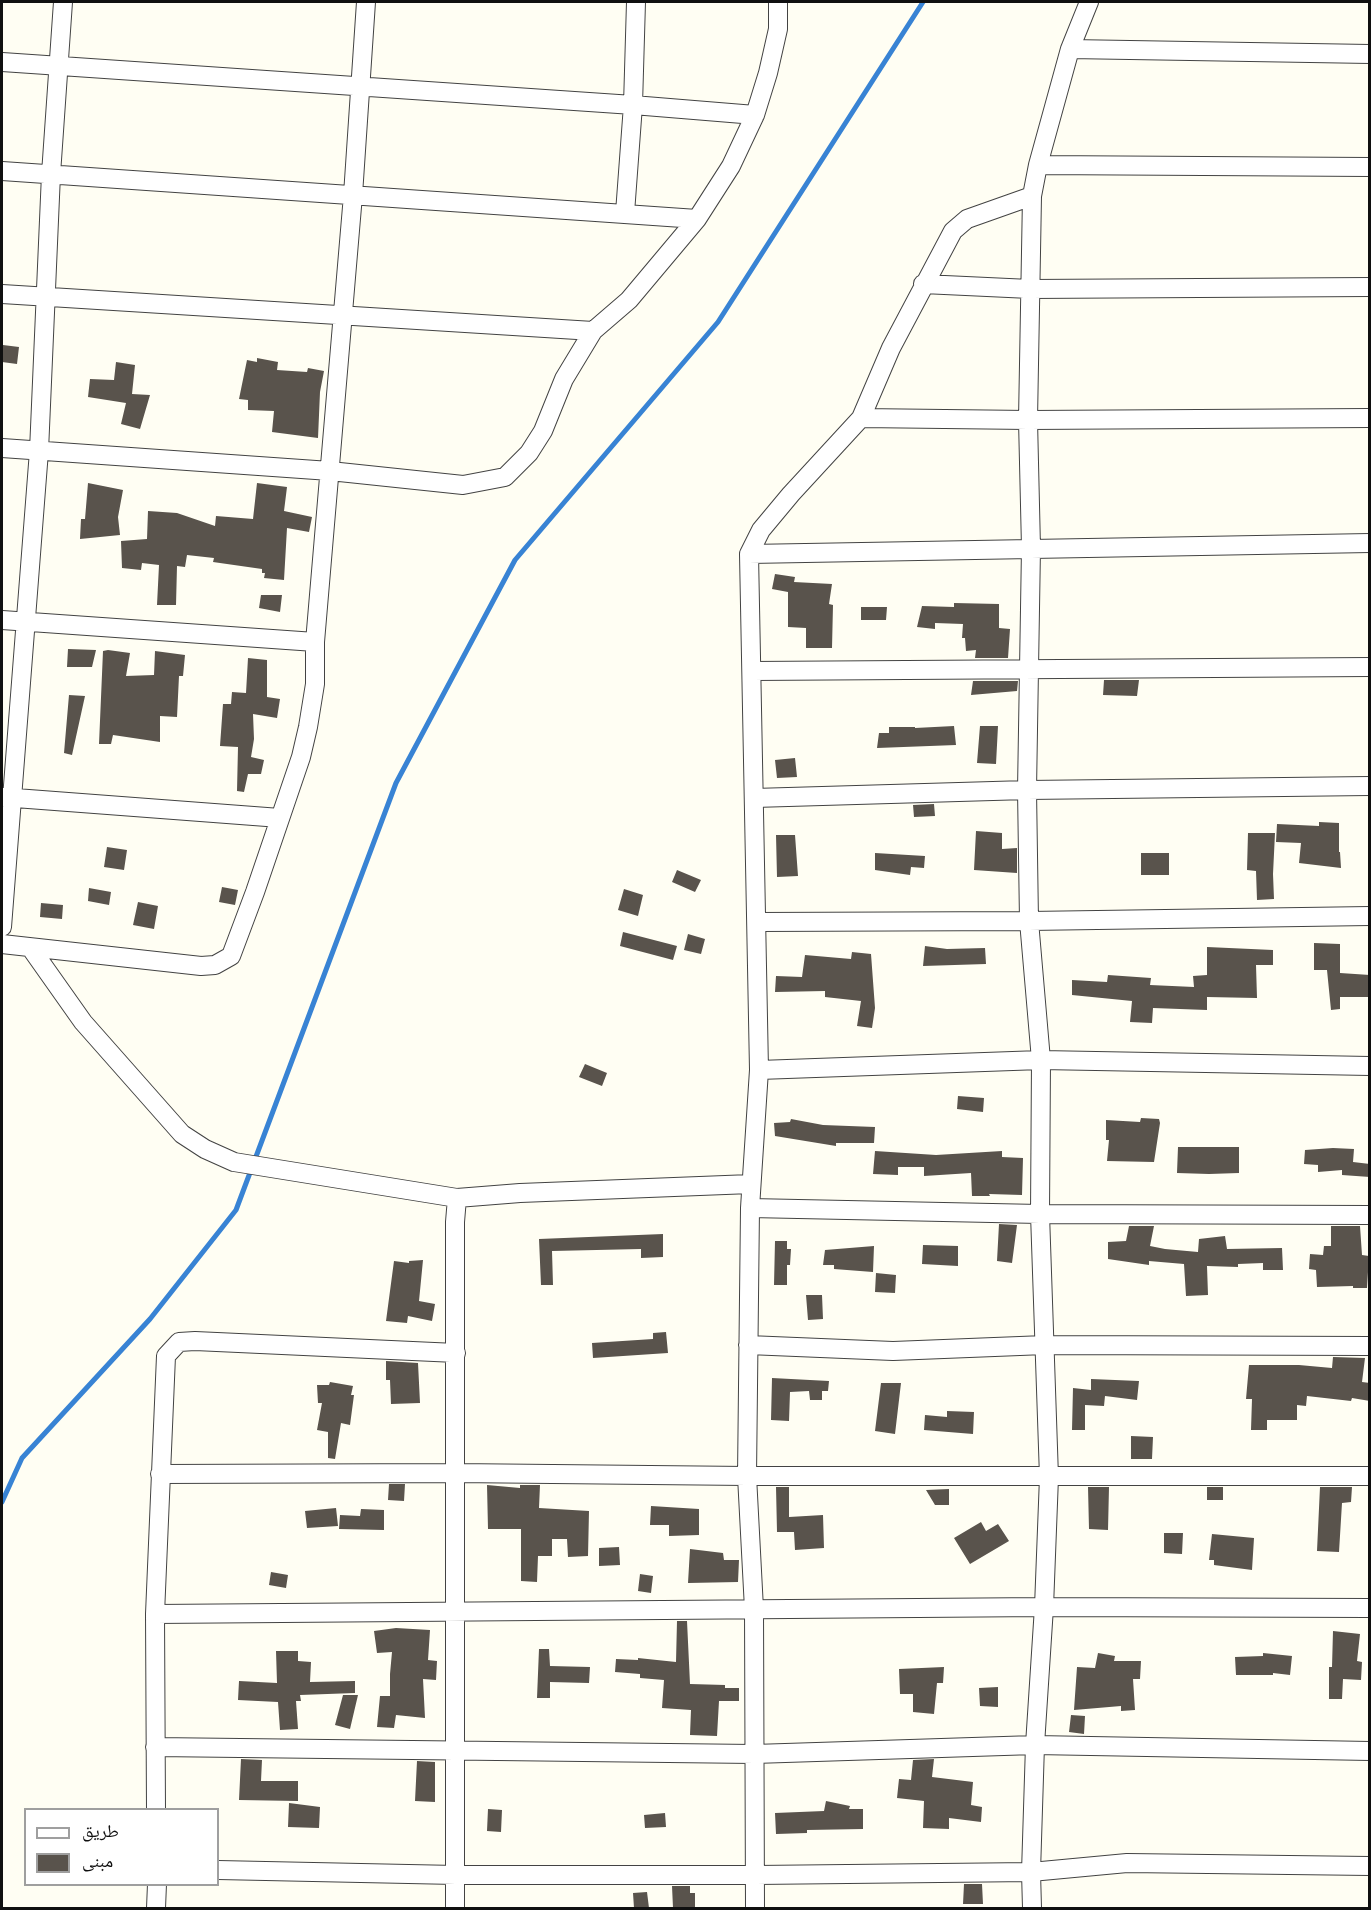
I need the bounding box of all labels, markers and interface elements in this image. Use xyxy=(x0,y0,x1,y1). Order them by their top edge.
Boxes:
legend xyxy=(24,1808,219,1886)
text: طريق xyxy=(82,1820,119,1842)
text: مبنى xyxy=(82,1850,113,1872)

